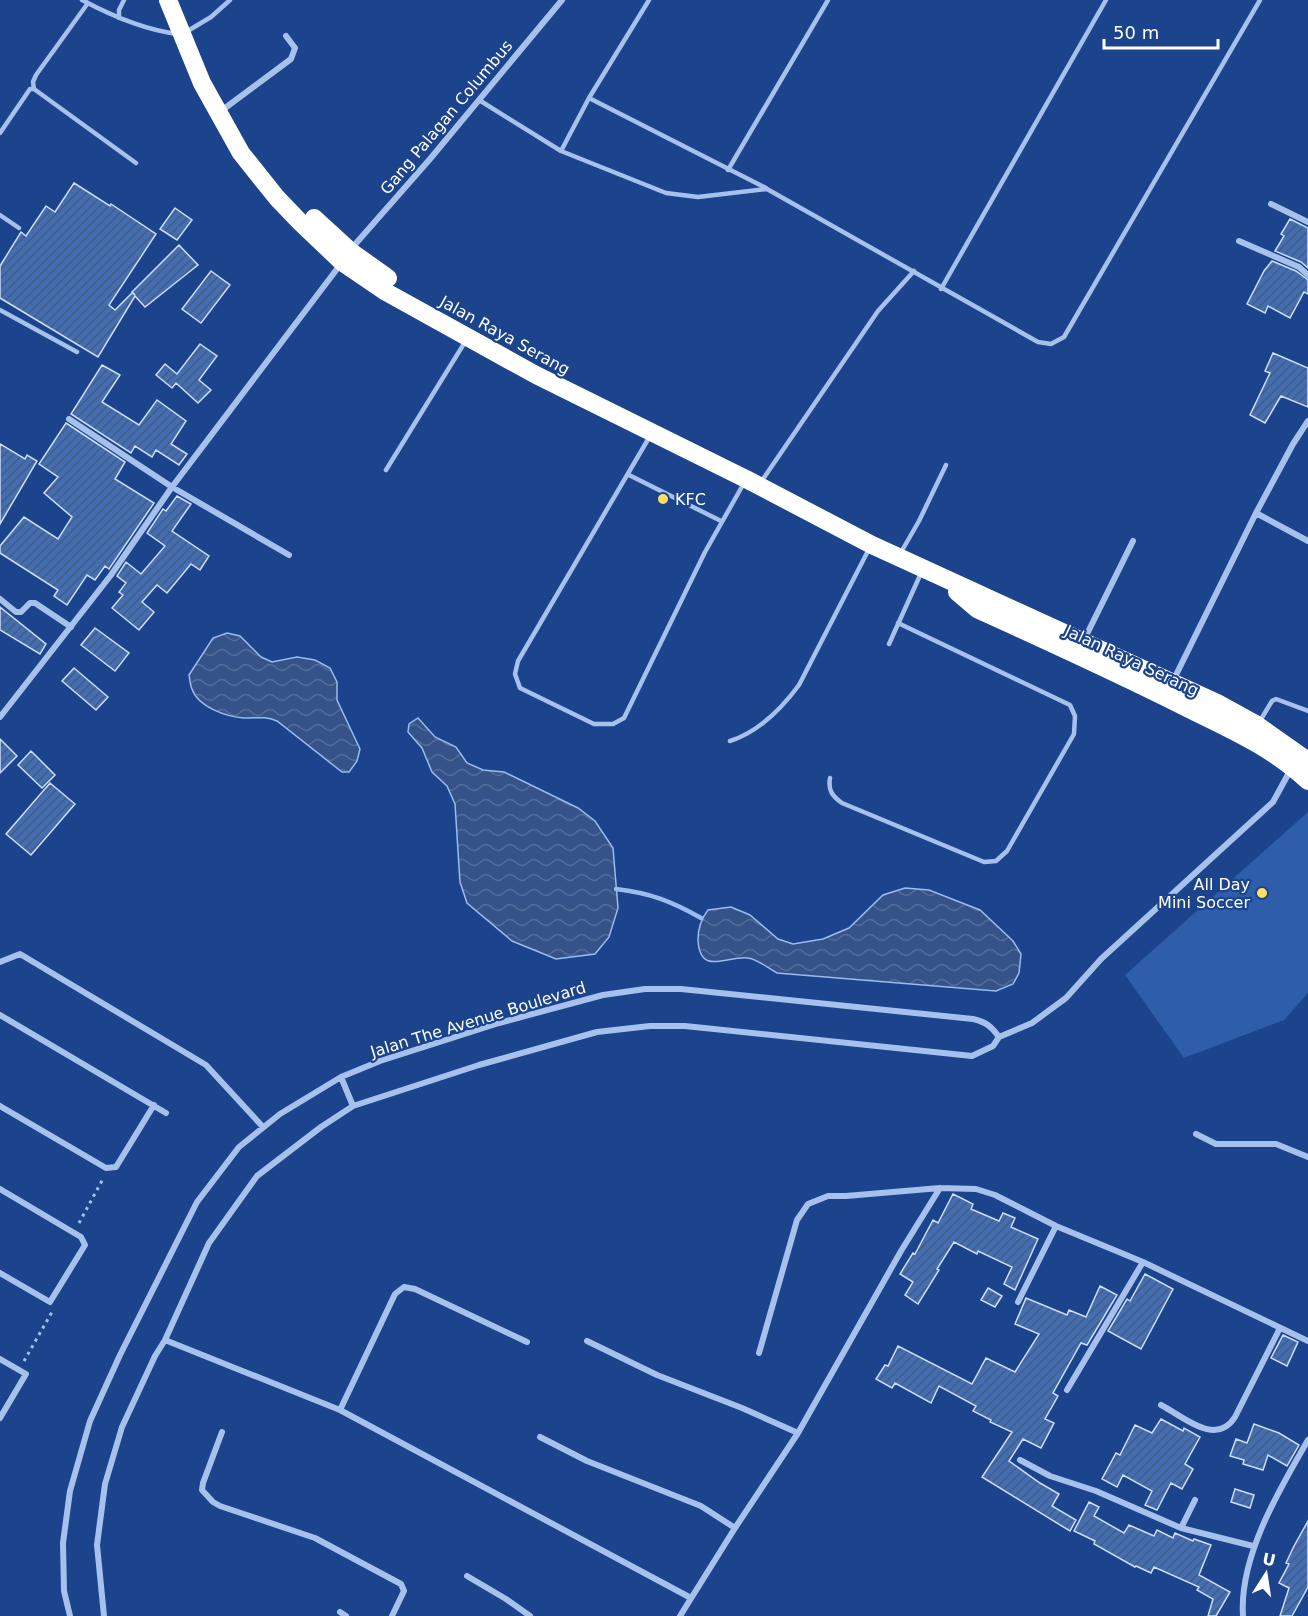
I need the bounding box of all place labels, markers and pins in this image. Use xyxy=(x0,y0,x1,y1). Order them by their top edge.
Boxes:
place label: KFC xyxy=(675,490,706,509)
marker: KFC xyxy=(656,492,670,506)
place label: All Day Mini Soccer xyxy=(1158,875,1250,912)
marker: All Day Mini Soccer xyxy=(1255,886,1269,900)

